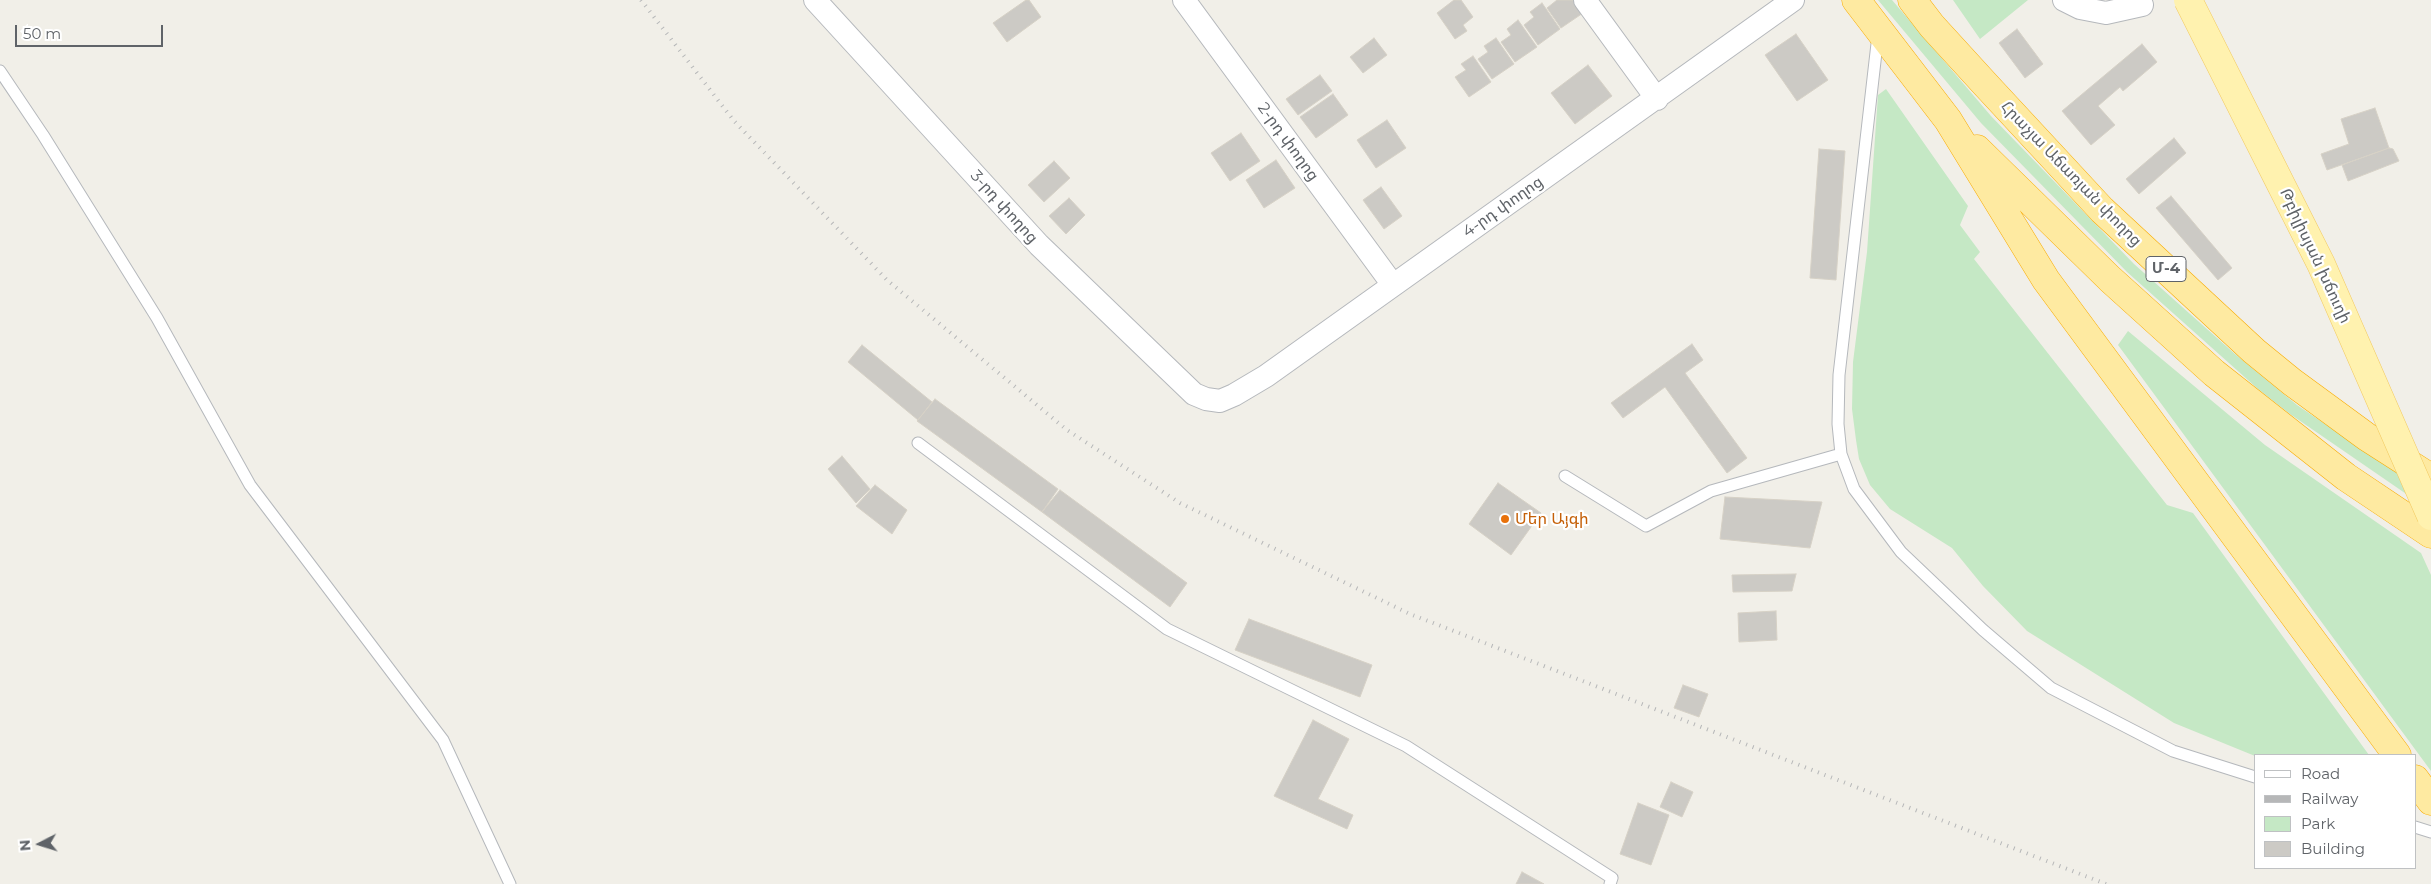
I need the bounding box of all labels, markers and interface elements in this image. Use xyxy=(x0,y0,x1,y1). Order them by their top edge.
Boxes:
scale bar xyxy=(18,15,165,47)
text: 50 m xyxy=(23,24,61,43)
street label: Հրաչյա Աճառյան փողոց xyxy=(1997,97,2145,251)
street label: 2-րդ փողոց xyxy=(1253,99,1323,185)
street label: 3-րդ փողոց xyxy=(966,166,1042,248)
street label: 4-րդ փողոց xyxy=(1459,172,1547,242)
street label: Թբիլիսյան խճուղի xyxy=(2275,186,2355,326)
road number: Մ-4 xyxy=(2146,256,2186,282)
place label: Մեր Այգի xyxy=(1515,509,1588,529)
marker: Մեր Այգի xyxy=(1499,513,1511,525)
legend xyxy=(2254,754,2416,869)
text: Road xyxy=(2301,764,2340,783)
text: Railway xyxy=(2301,789,2358,808)
text: Park xyxy=(2301,814,2335,833)
north arrow xyxy=(15,819,65,869)
text: N xyxy=(16,839,35,852)
text: Building xyxy=(2301,839,2365,858)

